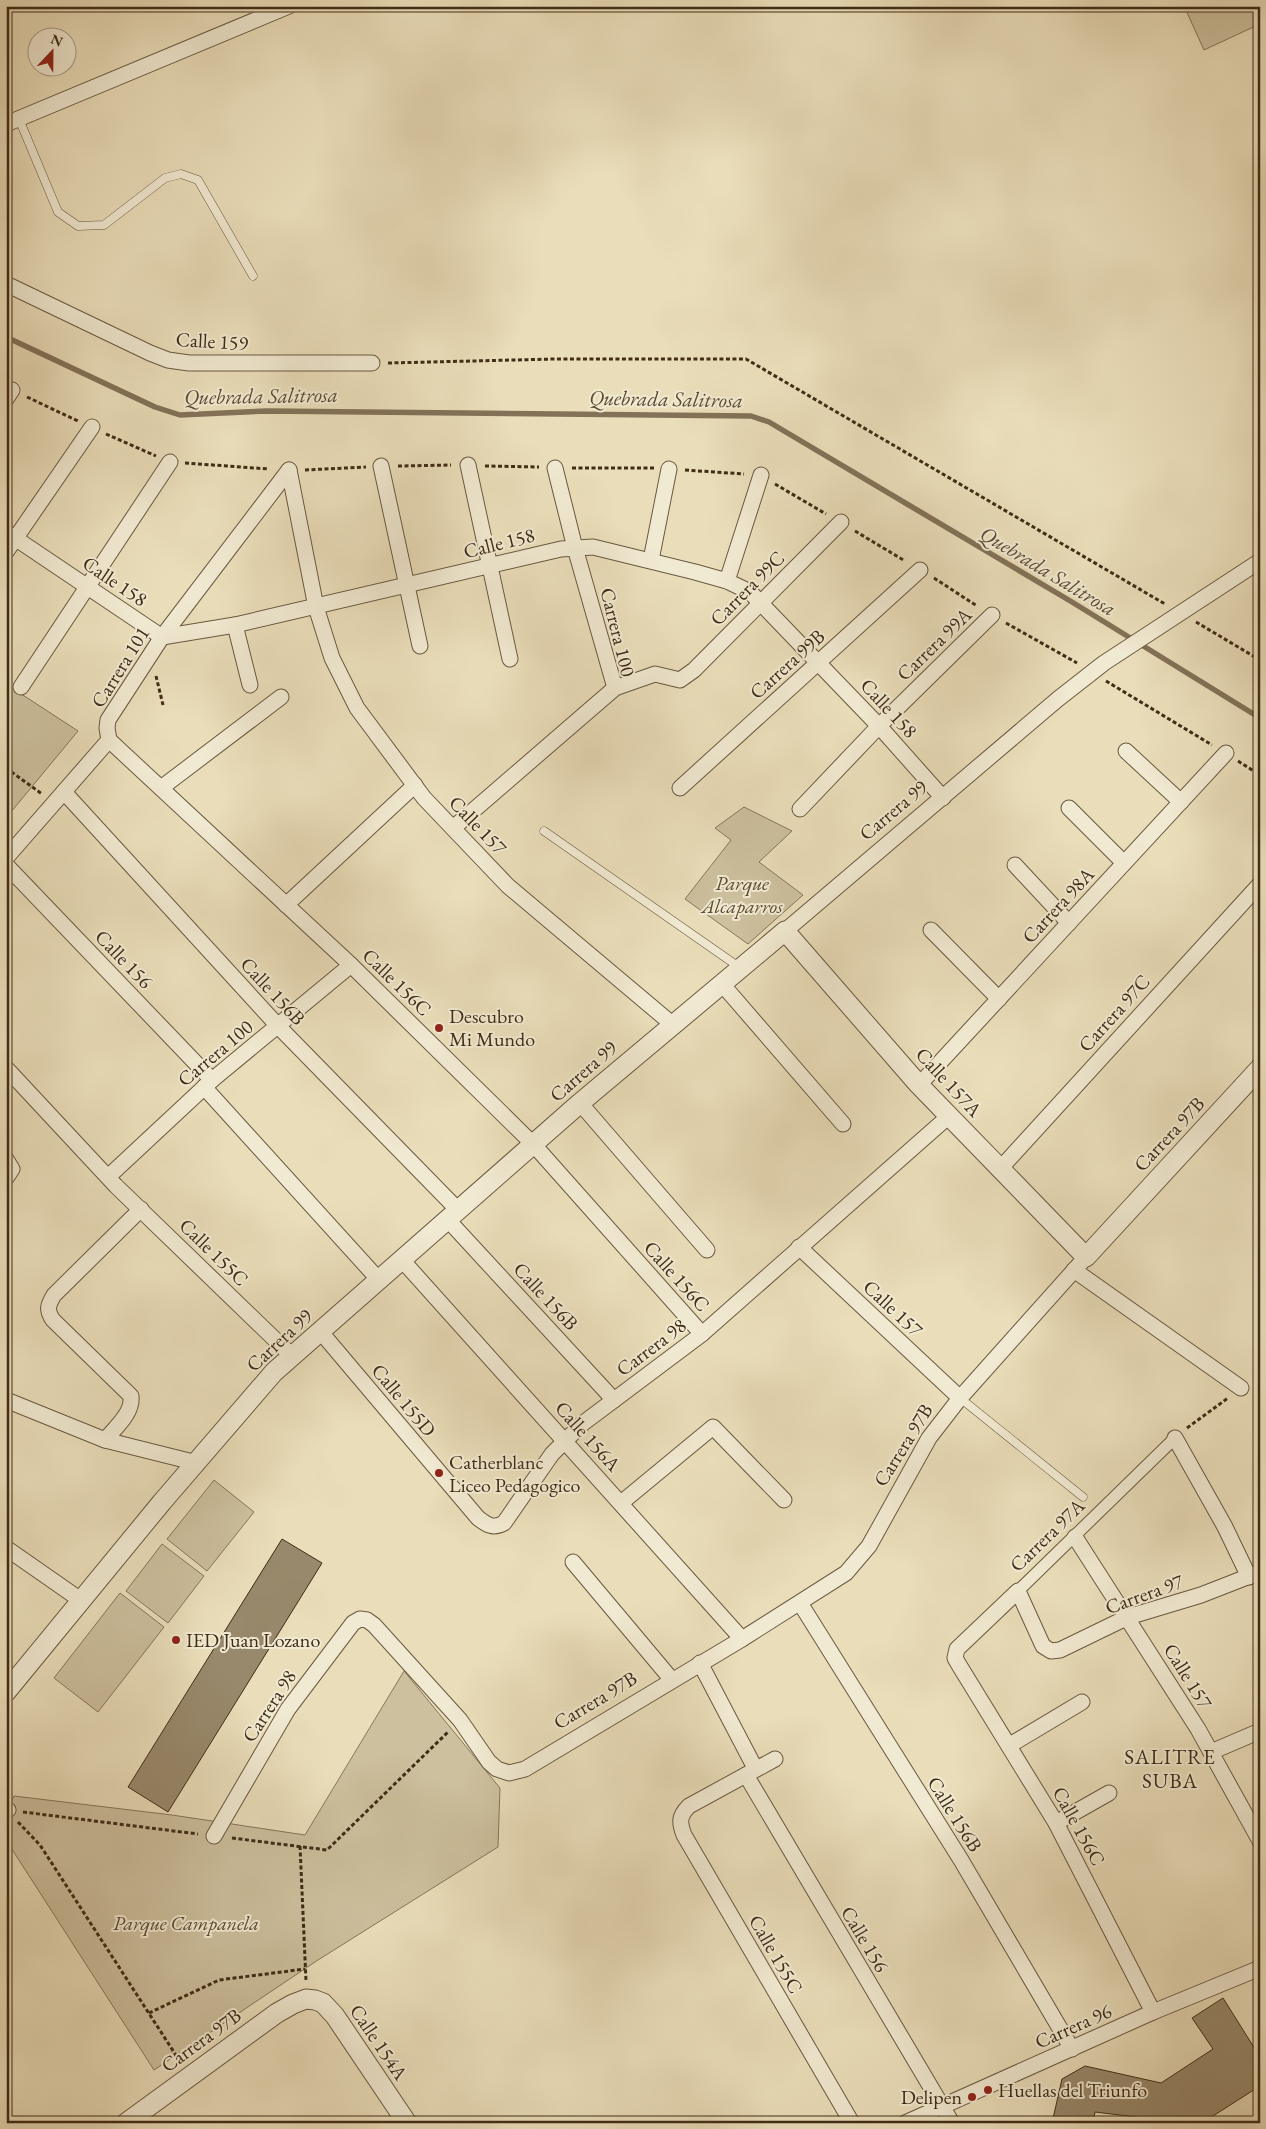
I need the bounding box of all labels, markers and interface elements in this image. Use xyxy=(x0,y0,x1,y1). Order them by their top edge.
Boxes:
north arrow xyxy=(28,28,78,78)
text: N xyxy=(48,29,66,51)
street label: Calle 159 xyxy=(175,326,249,356)
water label: Quebrada Salitrosa xyxy=(184,381,338,410)
water label: Quebrada Salitrosa xyxy=(589,384,743,413)
water label: Quebrada Salitrosa xyxy=(975,519,1121,622)
street label: Calle 158 xyxy=(461,522,537,564)
street label: Carrera 99C xyxy=(704,545,790,631)
street label: Calle 158 xyxy=(78,550,152,612)
street label: Carrera 100 xyxy=(594,585,642,680)
street label: Carrera 99A xyxy=(891,602,977,686)
street label: Carrera 101 xyxy=(85,622,155,712)
street label: Carrera 99B xyxy=(744,623,830,705)
street label: Calle 158 xyxy=(855,673,923,743)
street label: Carrera 99 xyxy=(854,774,933,846)
street label: Calle 157 xyxy=(444,790,513,860)
street label: Carrera 98A xyxy=(1016,861,1100,949)
park label: Parque Alcaparros xyxy=(699,870,783,919)
street label: Calle 156 xyxy=(90,924,159,994)
street label: Calle 156C xyxy=(357,943,437,1021)
street label: Calle 156B xyxy=(235,951,311,1031)
street label: Carrera 97C xyxy=(1072,969,1156,1057)
place label: Descubro Mi Mundo xyxy=(449,1003,535,1052)
street label: Carrera 100 xyxy=(172,1014,258,1092)
marker: Descubro Mi Mundo xyxy=(433,1022,445,1034)
street label: Carrera 99 xyxy=(544,1034,622,1107)
street label: Calle 157A xyxy=(910,1042,988,1123)
street label: Carrera 97B xyxy=(1128,1091,1210,1177)
street label: Calle 155C xyxy=(174,1213,254,1291)
street label: Calle 156C xyxy=(638,1235,716,1317)
street label: Calle 156B xyxy=(508,1256,584,1336)
street label: Calle 157 xyxy=(858,1274,929,1342)
street label: Carrera 99 xyxy=(240,1303,318,1377)
street label: Carrera 98 xyxy=(611,1312,691,1382)
street label: Calle 155D xyxy=(366,1358,442,1442)
street label: Calle 156A xyxy=(549,1395,627,1477)
street label: Carrera 97B xyxy=(867,1399,939,1491)
place label: Catherblanc Liceo Pedagogico xyxy=(449,1449,580,1498)
marker: Catherblanc Liceo Pedagogico xyxy=(433,1467,445,1479)
street label: Carrera 97A xyxy=(1004,1493,1090,1577)
street label: Carrera 97 xyxy=(1101,1568,1187,1620)
place label: IED Juan Lozano xyxy=(186,1627,320,1653)
marker: IED Juan Lozano xyxy=(170,1634,182,1646)
street label: Calle 157 xyxy=(1158,1638,1218,1714)
street label: Carrera 98 xyxy=(236,1665,302,1747)
street label: Carrera 97B xyxy=(548,1665,642,1735)
district label: SALITRE SUBA xyxy=(1124,1743,1216,1794)
street label: Calle 156B xyxy=(922,1771,988,1857)
street label: Calle 156C xyxy=(1047,1782,1111,1870)
street label: Calle 156 xyxy=(835,1901,895,1977)
park label: Parque Campanela xyxy=(113,1910,259,1937)
street label: Calle 155C xyxy=(743,1910,809,1998)
street label: Carrera 96 xyxy=(1031,1997,1116,2054)
street label: Calle 154A xyxy=(344,1999,414,2085)
street label: Carrera 97B xyxy=(156,2002,246,2078)
place label: Huellas del Triunfo xyxy=(998,2077,1147,2103)
place label: Delipen xyxy=(901,2084,962,2110)
marker: Huellas del Triunfo xyxy=(982,2084,994,2096)
marker: Delipen xyxy=(966,2091,978,2103)

